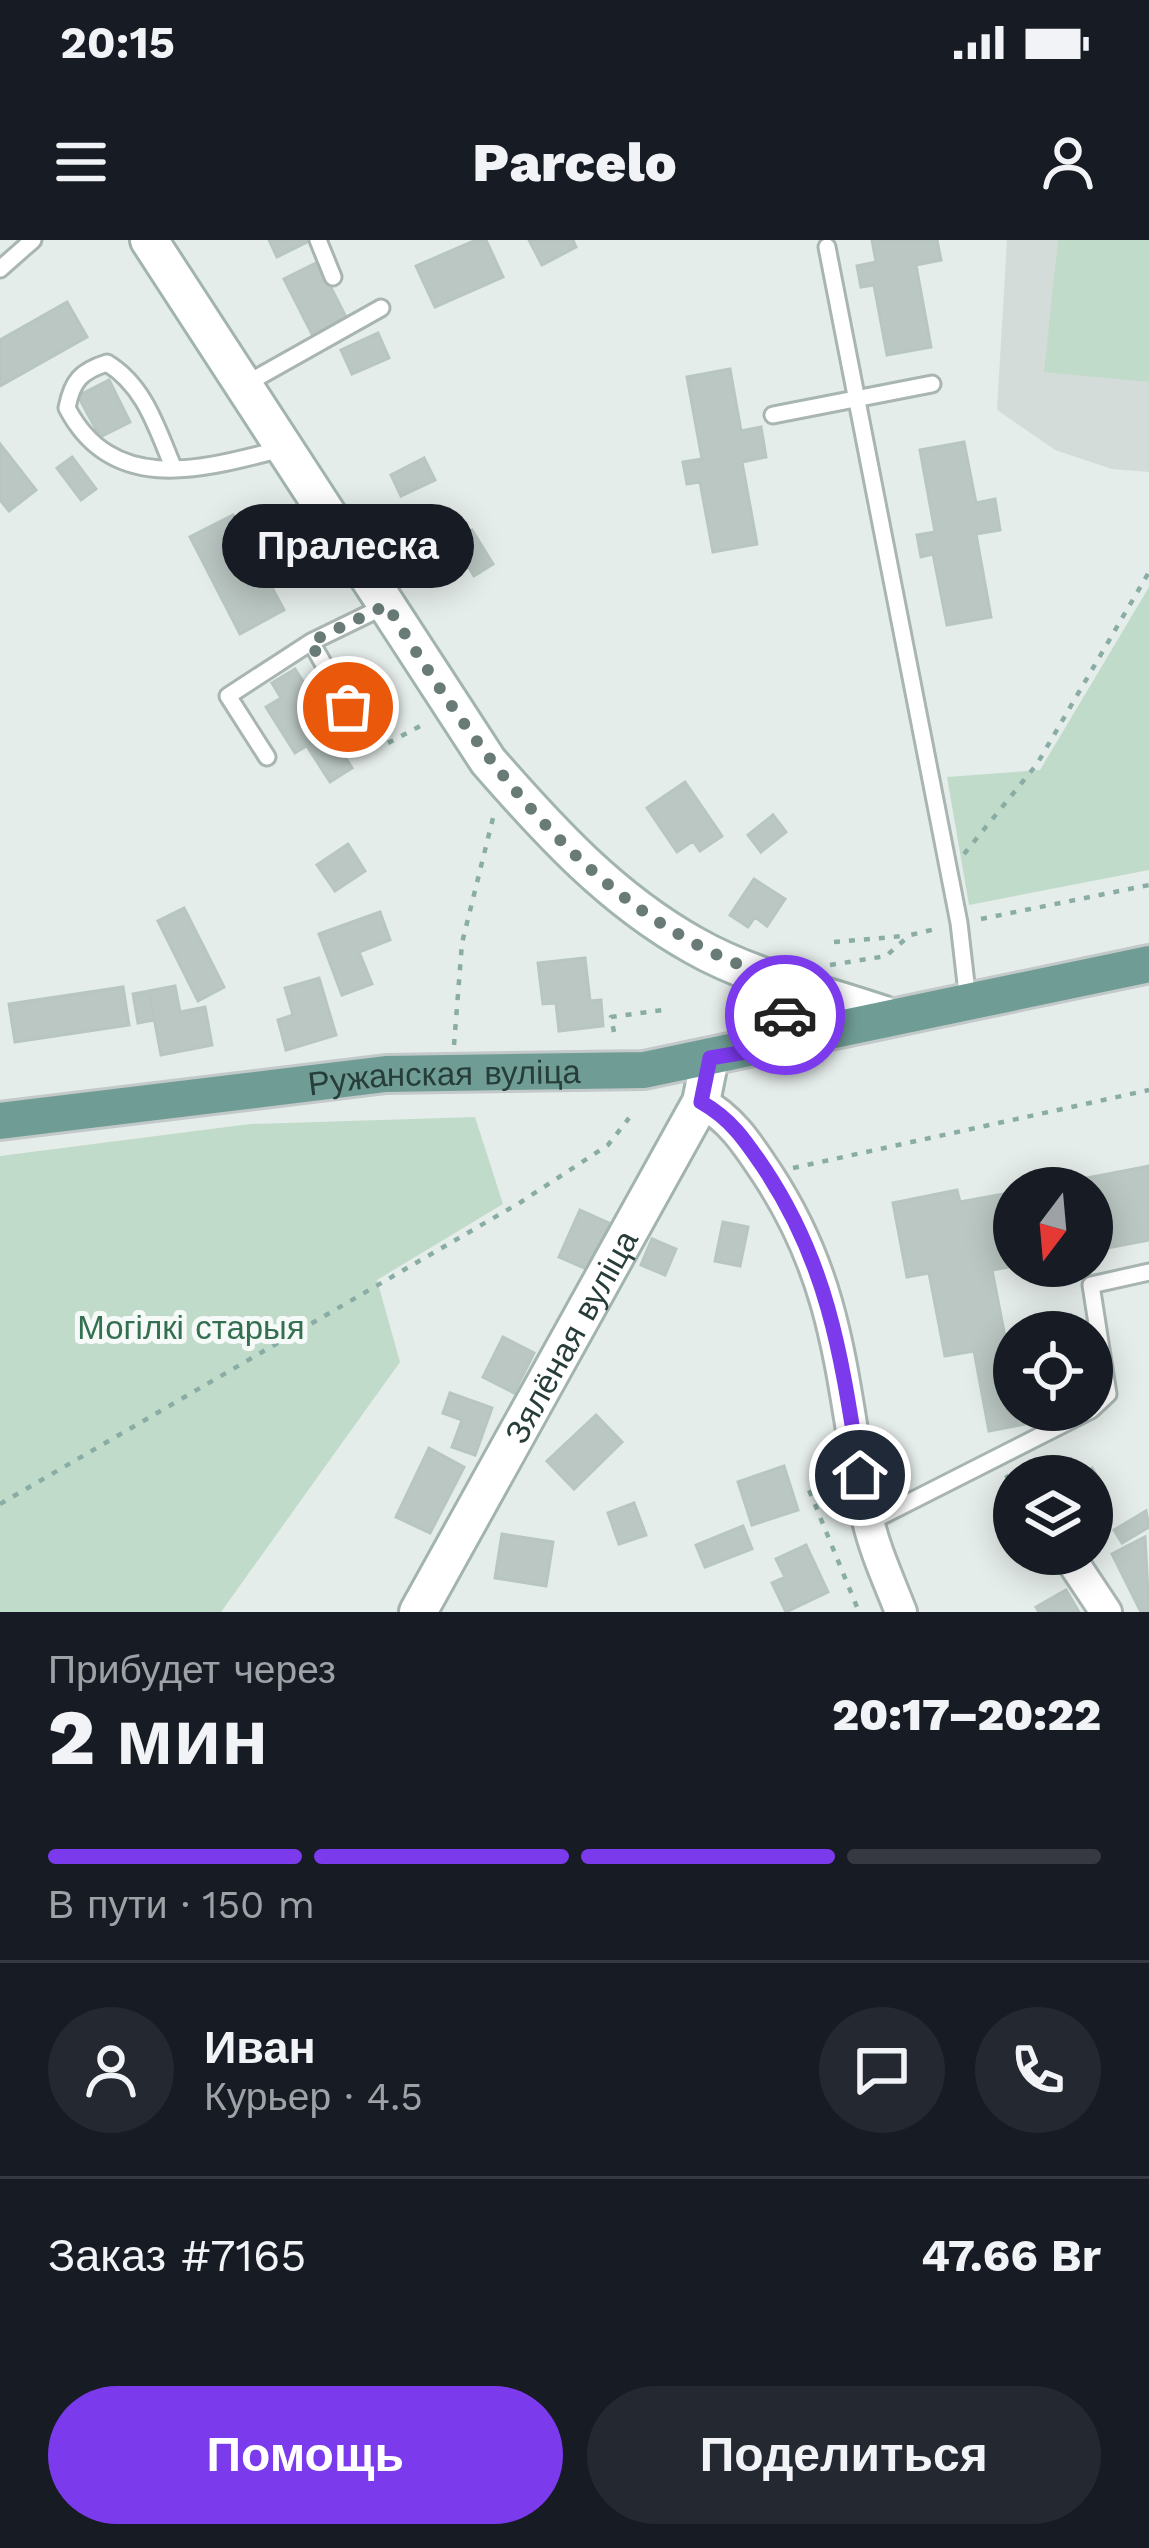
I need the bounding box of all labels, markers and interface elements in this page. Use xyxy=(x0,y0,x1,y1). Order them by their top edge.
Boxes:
text: 20:15 xyxy=(60,16,175,69)
icon: menu xyxy=(48,129,114,195)
icon: person xyxy=(1035,129,1101,195)
text: Parcelo xyxy=(472,131,677,194)
callout: Пралеска xyxy=(222,503,474,587)
text: Пралеска xyxy=(257,523,439,568)
pin xyxy=(297,656,399,758)
icon: bag xyxy=(315,674,381,740)
courier xyxy=(725,955,845,1075)
icon: car xyxy=(752,982,818,1048)
street label: Ружанская вуліца xyxy=(306,1052,582,1103)
north arrow xyxy=(993,1167,1113,1287)
map controls xyxy=(993,1167,1113,1575)
street label: Зялёная вуліца xyxy=(497,1223,646,1450)
park label: Могілкі старыя xyxy=(77,1308,305,1347)
button: locate xyxy=(993,1311,1113,1431)
pin xyxy=(809,1424,911,1526)
icon: home xyxy=(827,1442,893,1508)
button: layers xyxy=(993,1455,1113,1575)
text: Прибудет через xyxy=(48,1647,336,1692)
text: 20:17–20:22 xyxy=(832,1688,1101,1741)
text: 2 мин xyxy=(48,1691,268,1783)
text: В пути · 150 m xyxy=(48,1882,315,1927)
button: person xyxy=(48,2007,174,2133)
button: chat xyxy=(819,2007,945,2133)
button: phone xyxy=(975,2007,1101,2133)
text: Иван xyxy=(204,2021,316,2074)
text: Курьер · 4.5 xyxy=(204,2074,423,2119)
text: Заказ #7165 xyxy=(48,2229,306,2282)
text: 47.66 Br xyxy=(921,2229,1101,2282)
button: Помощь xyxy=(48,2386,563,2524)
button: Поделиться xyxy=(587,2386,1101,2524)

